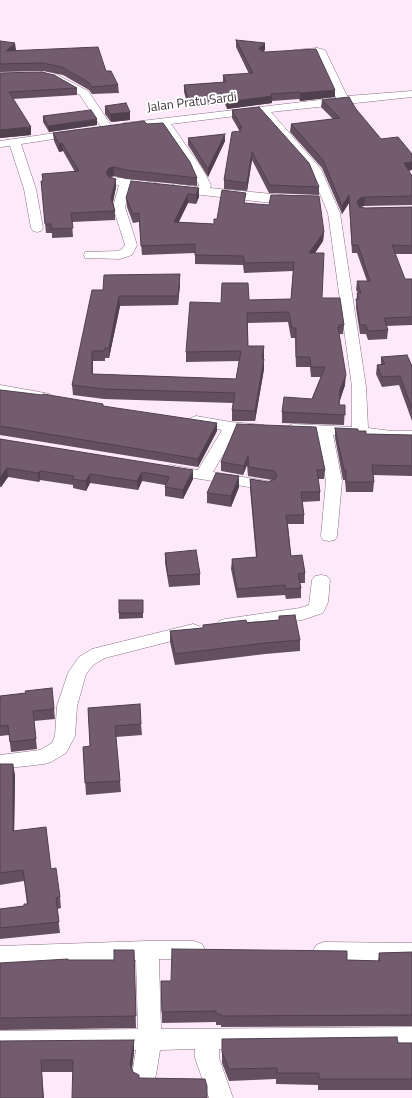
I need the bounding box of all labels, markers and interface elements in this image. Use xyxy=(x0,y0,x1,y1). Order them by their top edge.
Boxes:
street label: Jalan Pratu Sardi xyxy=(146,90,238,116)

